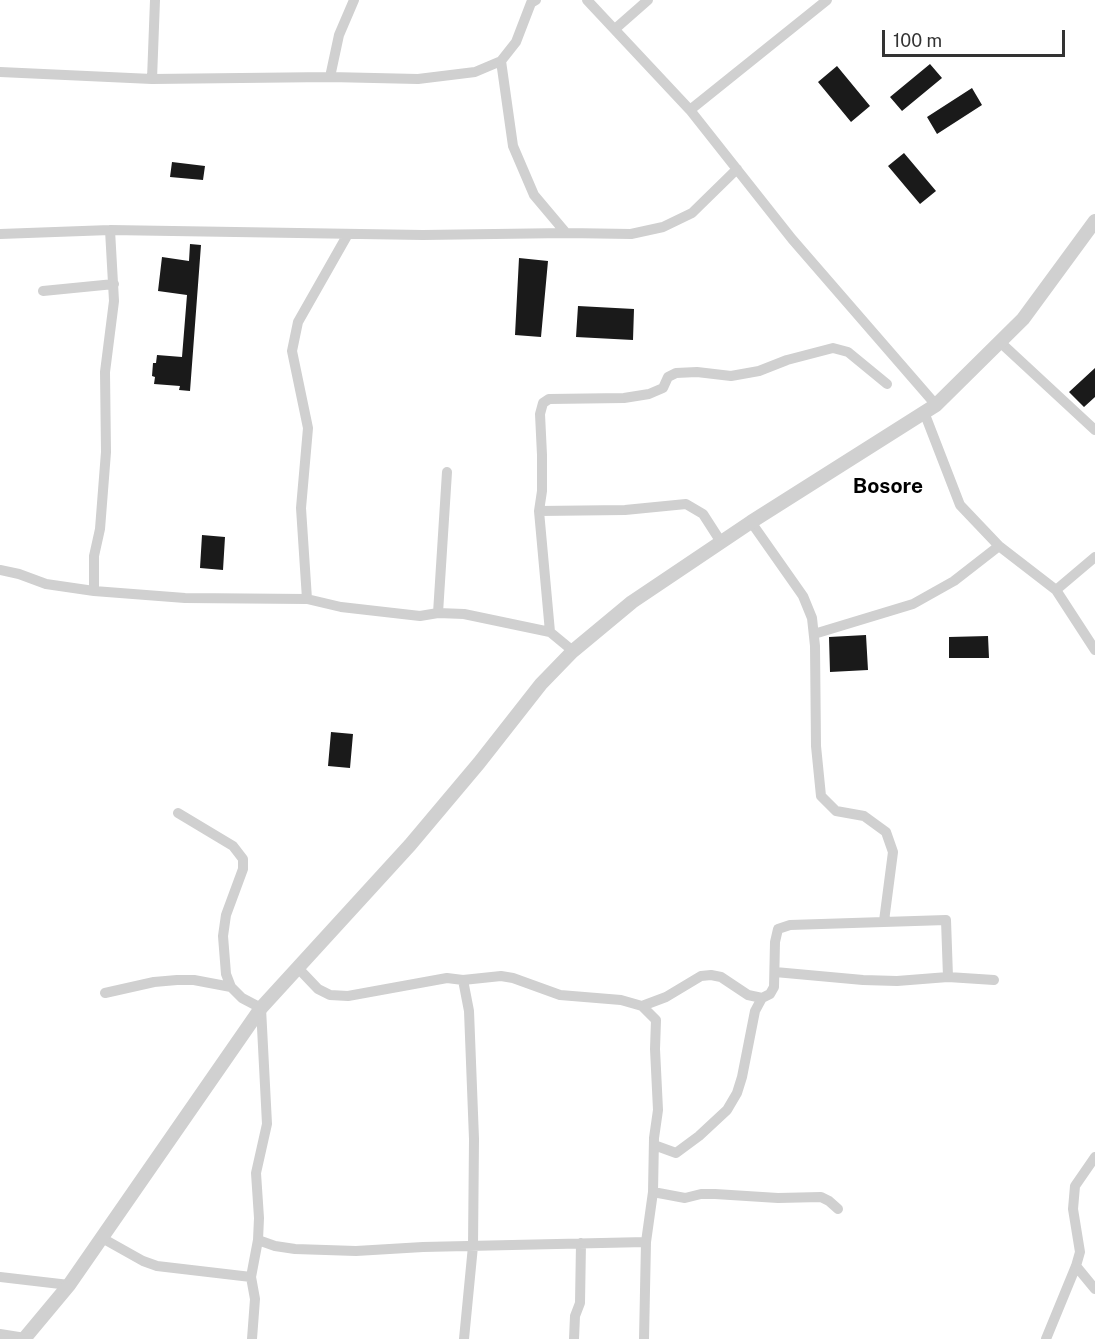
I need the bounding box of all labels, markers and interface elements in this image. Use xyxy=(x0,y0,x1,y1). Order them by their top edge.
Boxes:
scale bar xyxy=(885,18,1068,56)
text: 100 m xyxy=(893,30,942,51)
district label: Bosore xyxy=(853,474,923,500)

